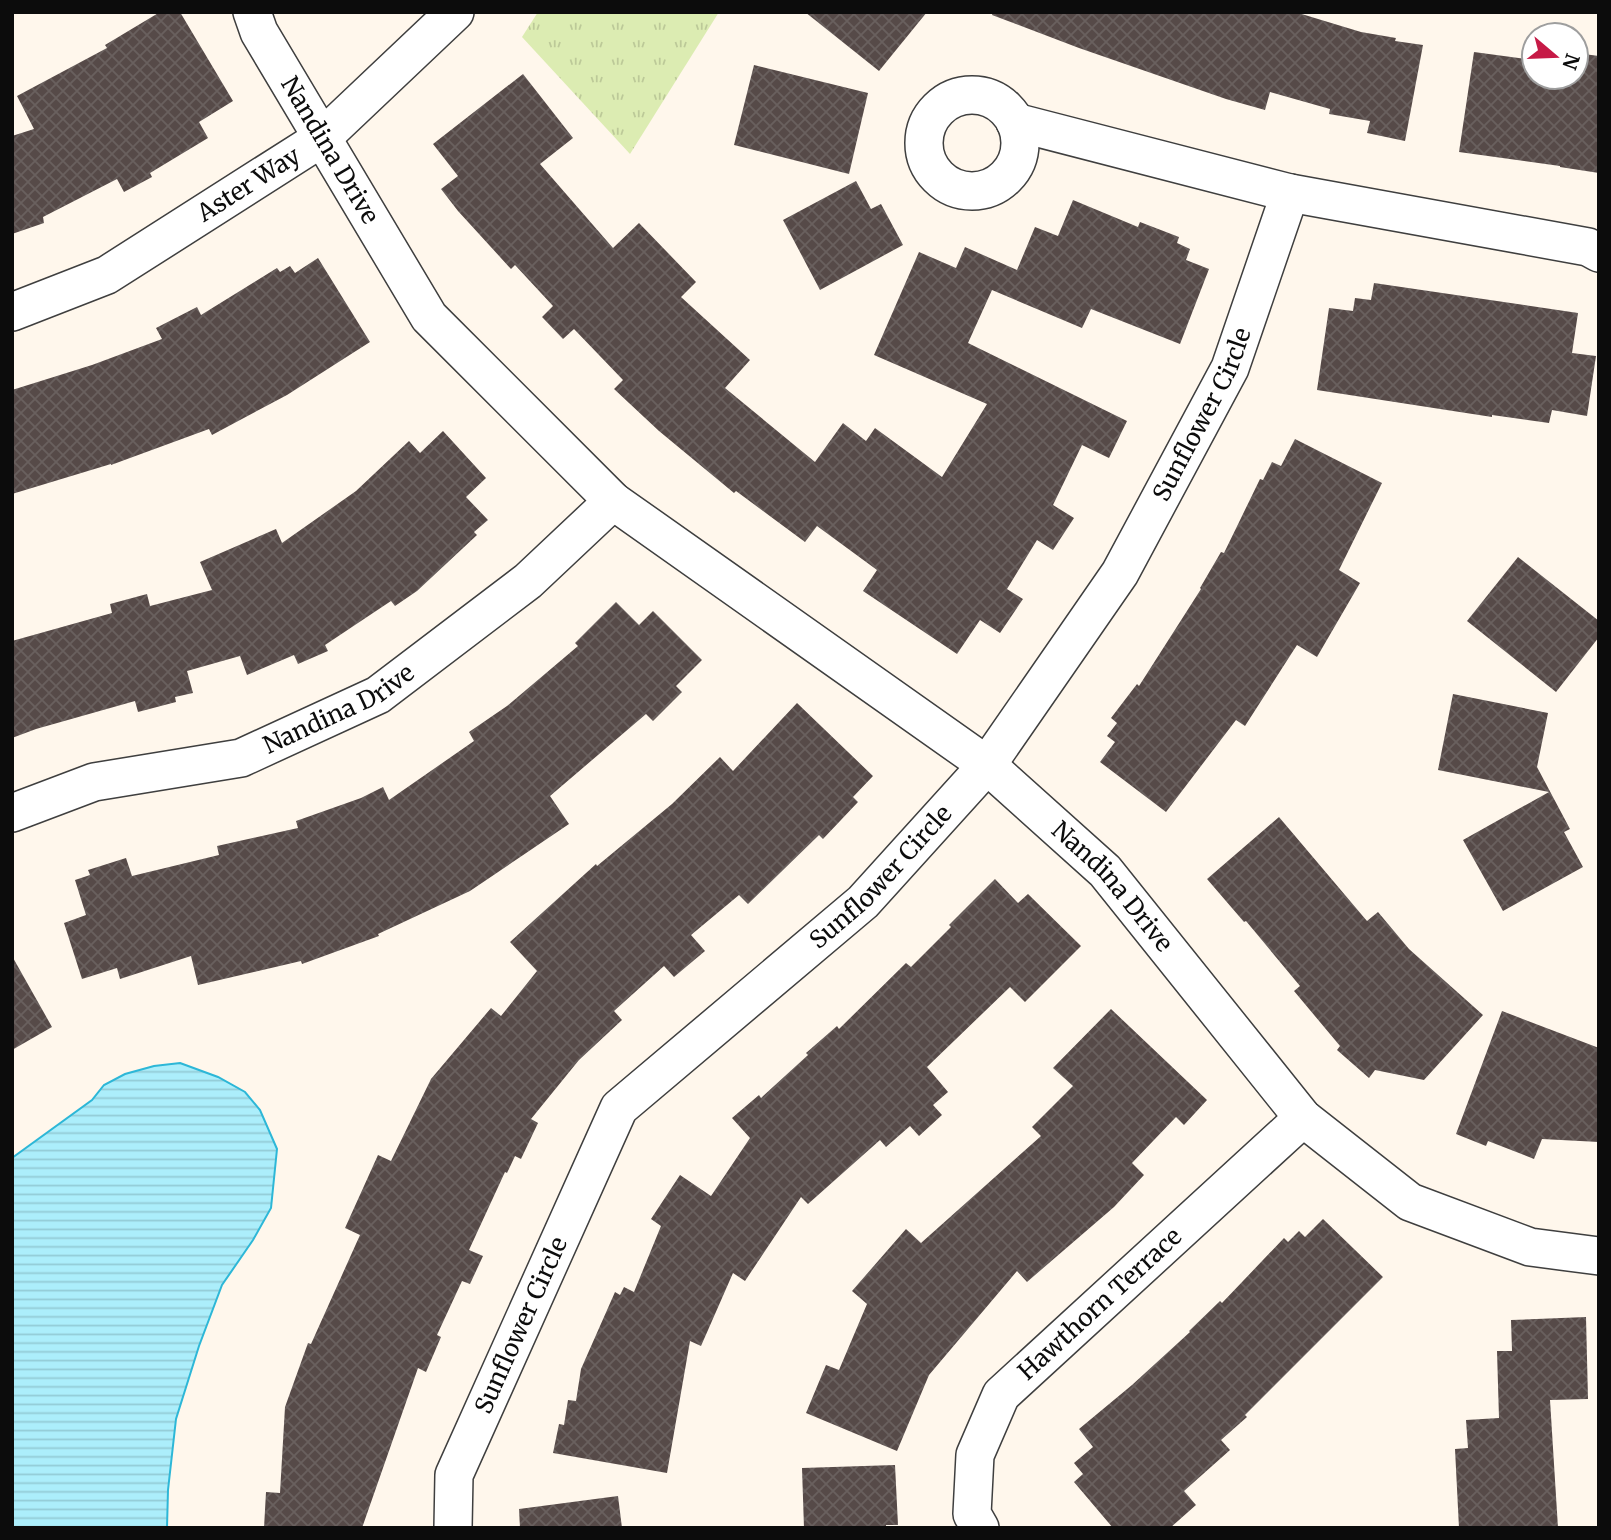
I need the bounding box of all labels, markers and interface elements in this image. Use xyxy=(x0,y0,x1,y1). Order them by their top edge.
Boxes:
north arrow xyxy=(1520,21,1590,91)
text: N xyxy=(1557,51,1585,73)
street label: Nandina Drive xyxy=(274,71,386,229)
street label: Aster Way xyxy=(190,140,306,229)
street label: Sunflower Circle xyxy=(1145,324,1258,506)
street label: Nandina Drive xyxy=(258,657,420,761)
street label: Sunflower Circle xyxy=(803,798,958,955)
street label: Nandina Drive xyxy=(1045,814,1180,958)
street label: Hawthorn Terrace xyxy=(1011,1221,1188,1387)
street label: Sunflower Circle xyxy=(468,1232,574,1418)

